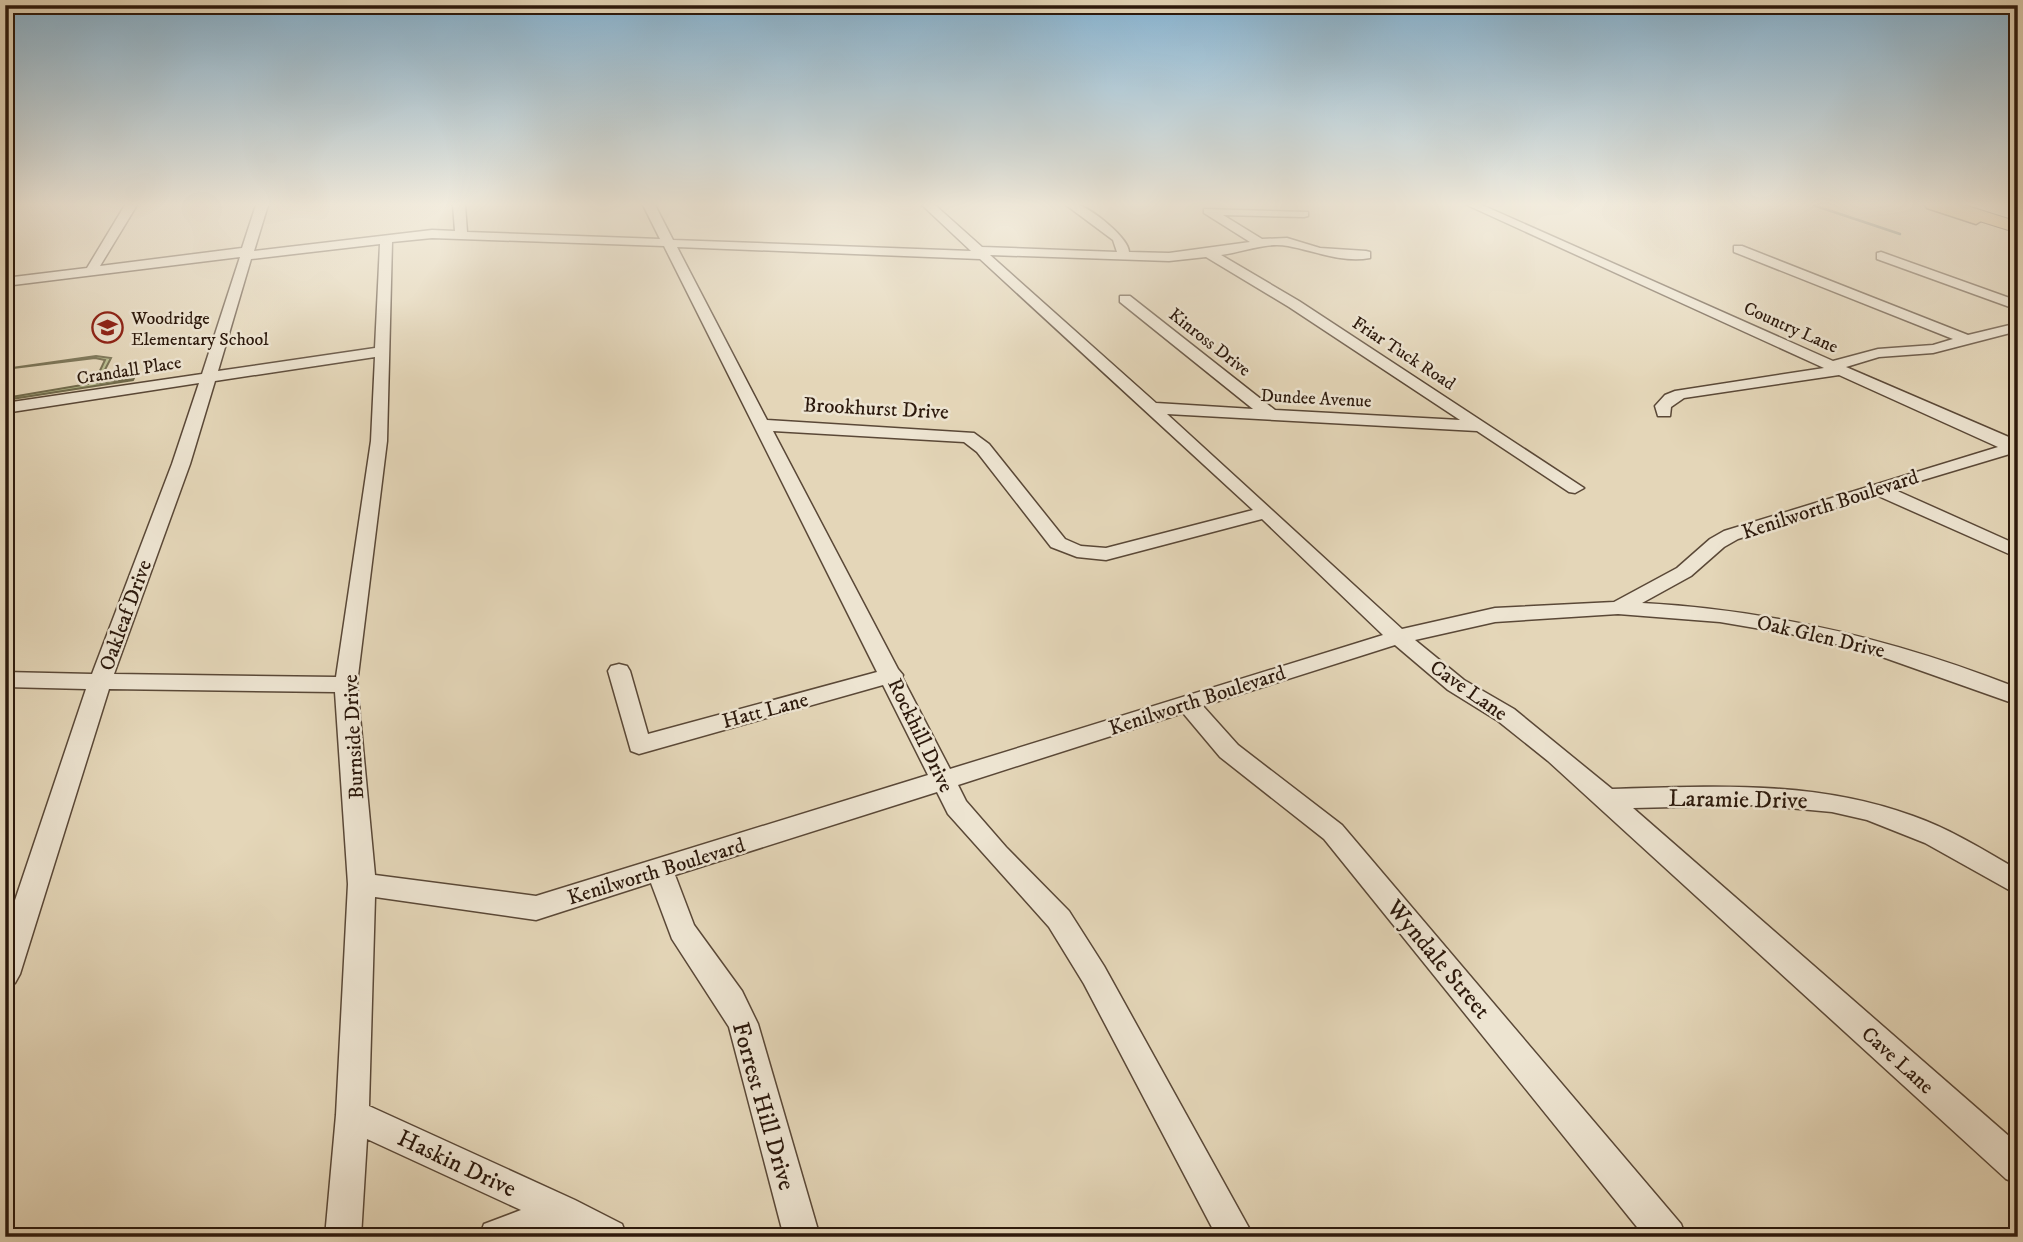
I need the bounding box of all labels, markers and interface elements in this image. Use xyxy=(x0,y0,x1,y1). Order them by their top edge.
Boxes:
street label: Country Lane xyxy=(1740,297,1841,359)
street label: Kinross Drive xyxy=(1164,304,1255,382)
place label: Woodridge Elementary School xyxy=(130,308,269,351)
school or university icon: Woodridge Elementary School xyxy=(91,311,125,345)
street label: Friar Tuck Road xyxy=(1348,312,1459,395)
street label: Crandall Place xyxy=(75,352,183,390)
street label: Dundee Avenue xyxy=(1260,385,1372,413)
street label: Brookhurst Drive xyxy=(803,392,950,426)
street label: Kenilworth Boulevard xyxy=(1739,464,1922,546)
street label: Oakleaf Drive xyxy=(94,556,158,674)
street label: Oak Glen Drive xyxy=(1754,610,1888,664)
street label: Cave Lane xyxy=(1425,655,1513,727)
street label: Kenilworth Boulevard xyxy=(1106,660,1289,742)
street label: Burnside Drive xyxy=(338,674,370,800)
street label: Rockhill Drive xyxy=(881,674,959,797)
street label: Hatt Lane xyxy=(719,687,811,735)
street label: Laramie Drive xyxy=(1668,784,1808,816)
street label: Kenilworth Boulevard xyxy=(564,832,749,911)
street label: Wyndale Street xyxy=(1379,893,1497,1026)
street label: Forrest Hill Drive xyxy=(725,1019,801,1194)
street label: Cave Lane xyxy=(1856,1021,1939,1100)
street label: Haskin Drive xyxy=(392,1123,521,1204)

